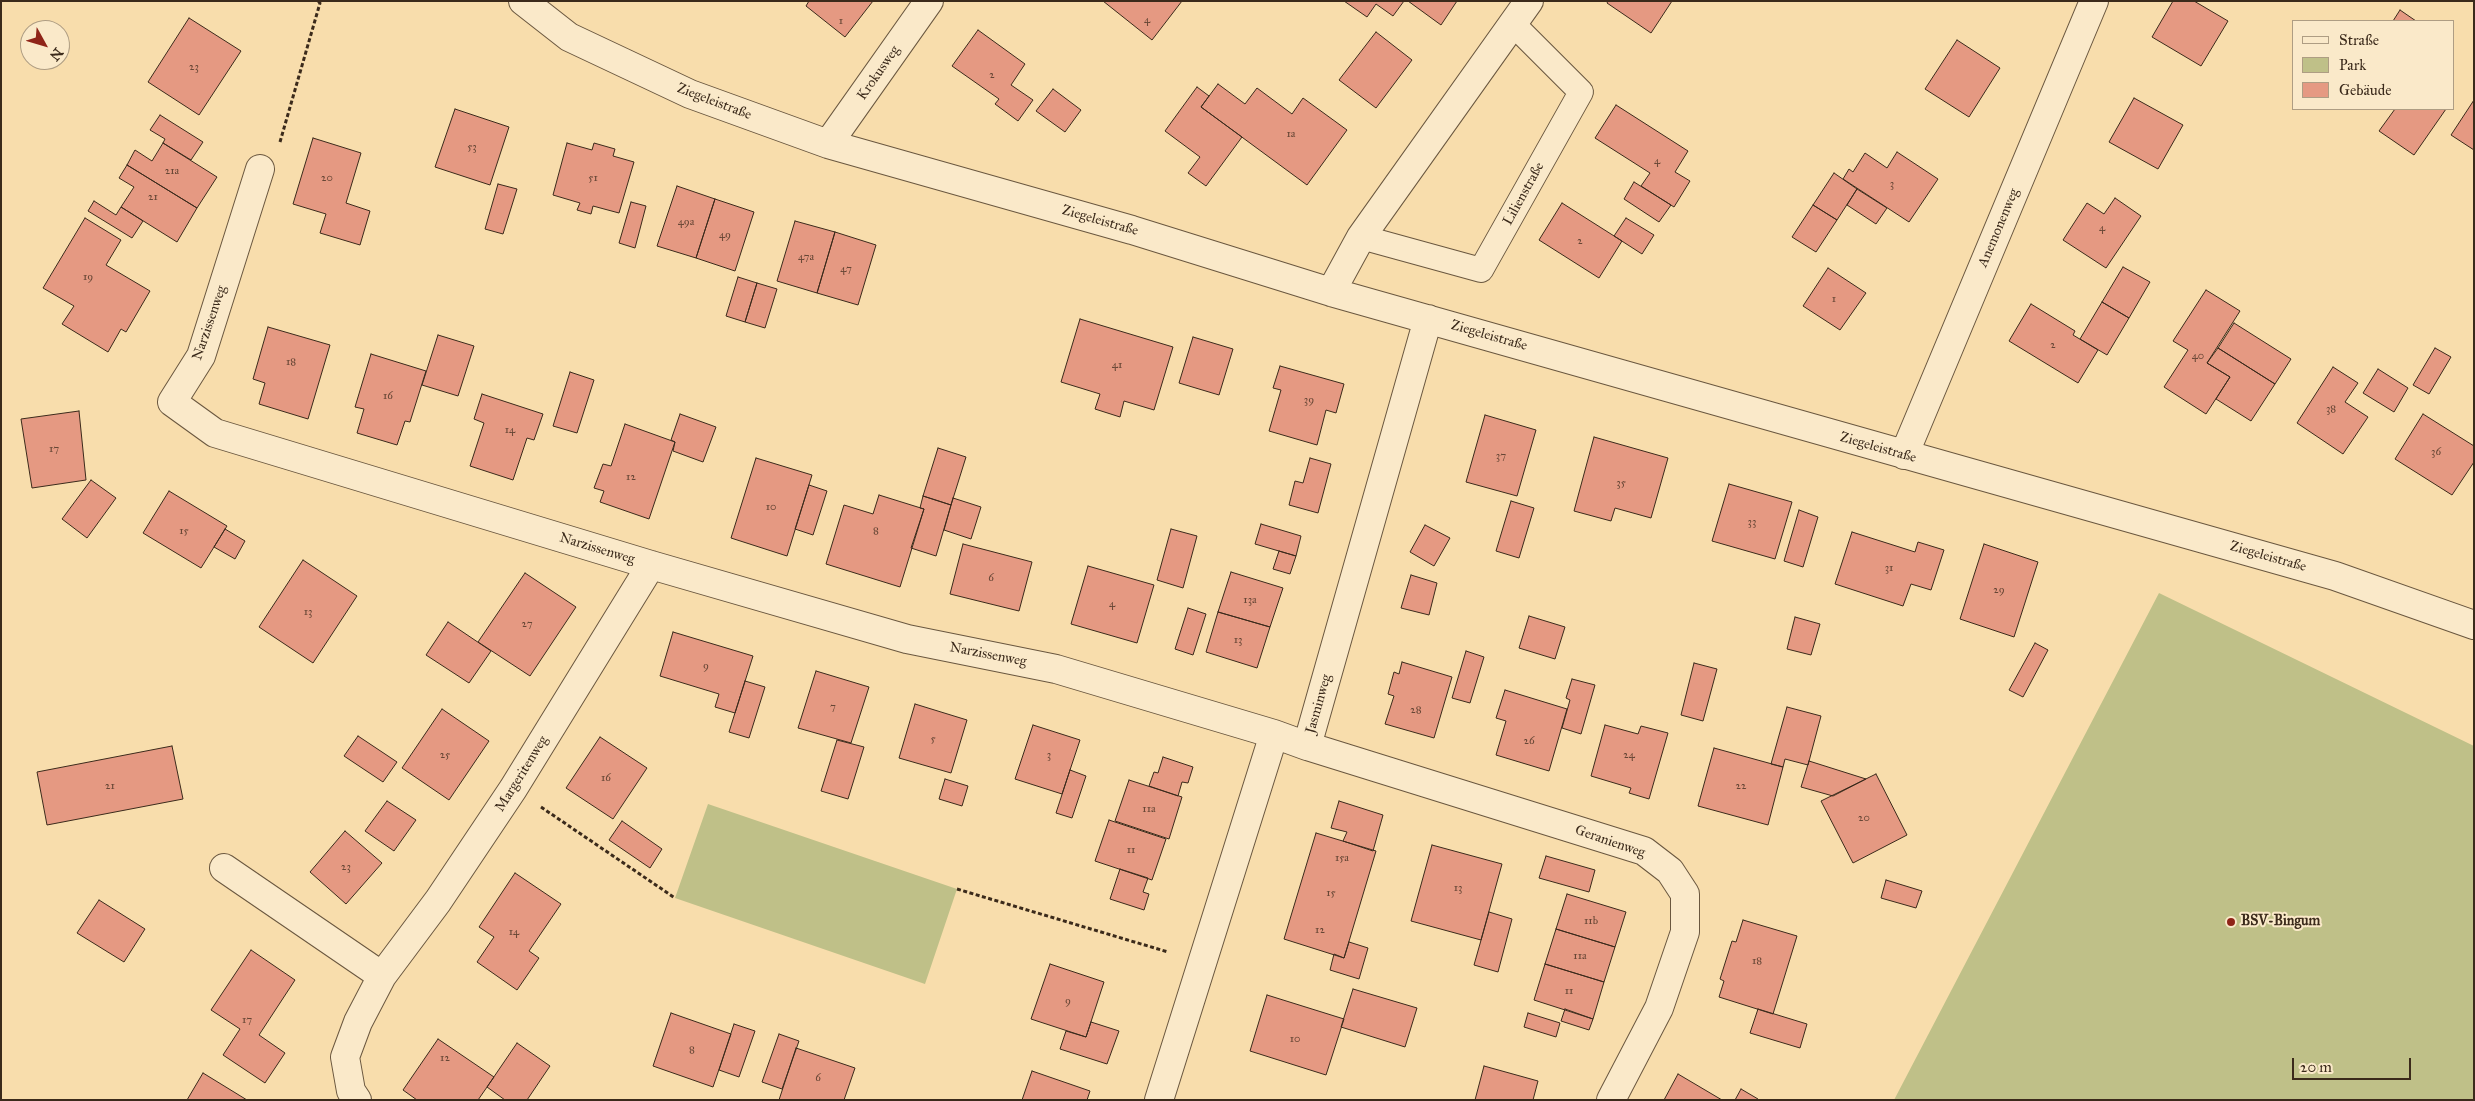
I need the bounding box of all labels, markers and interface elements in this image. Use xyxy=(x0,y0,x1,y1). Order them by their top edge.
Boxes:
house number: 4 xyxy=(1144,13,1150,27)
house number: 1 xyxy=(839,14,843,28)
north arrow xyxy=(20,20,70,70)
legend xyxy=(2292,20,2455,110)
text: Straße xyxy=(2339,31,2379,49)
street label: Krokusweg xyxy=(854,43,904,103)
text: N xyxy=(46,44,67,64)
text: Park xyxy=(2339,56,2366,74)
house number: 23 xyxy=(189,60,199,74)
house number: 2 xyxy=(989,68,995,82)
street label: Ziegeleistraße xyxy=(674,80,754,124)
text: Gebäude xyxy=(2339,81,2392,99)
house number: 1a xyxy=(1287,127,1295,141)
house number: 53 xyxy=(467,140,477,154)
house number: 4 xyxy=(1654,154,1660,168)
street label: Lilienstraße xyxy=(1500,160,1548,228)
house number: 21a xyxy=(165,164,179,178)
house number: 20 xyxy=(321,171,333,185)
house number: 51 xyxy=(588,171,598,185)
house number: 3 xyxy=(1890,177,1894,191)
street label: Anemonenweg xyxy=(1975,186,2023,270)
house number: 21 xyxy=(148,190,158,204)
street label: Ziegeleistraße xyxy=(1060,202,1140,240)
house number: 49a xyxy=(678,215,694,229)
house number: 4 xyxy=(2099,221,2105,235)
house number: 49 xyxy=(719,228,731,242)
house number: 2 xyxy=(1577,234,1583,248)
house number: 47a xyxy=(798,250,814,264)
house number: 47 xyxy=(840,262,852,276)
house number: 19 xyxy=(83,270,93,284)
street label: Narzissenweg xyxy=(189,283,231,363)
house number: 1 xyxy=(1832,292,1836,306)
street label: Ziegeleistraße xyxy=(1449,317,1529,355)
house number: 2 xyxy=(2050,338,2056,352)
house number: 40 xyxy=(2192,349,2204,363)
house number: 18 xyxy=(286,355,296,369)
house number: 41 xyxy=(1112,358,1122,372)
house number: 16 xyxy=(383,389,393,403)
house number: 39 xyxy=(1304,393,1314,407)
house number: 38 xyxy=(2326,402,2336,416)
house number: 14 xyxy=(505,423,515,437)
street label: Ziegeleistraße xyxy=(1838,429,1918,467)
house number: 17 xyxy=(49,442,59,456)
house number: 36 xyxy=(2431,445,2441,459)
house number: 37 xyxy=(1496,449,1506,463)
house number: 12 xyxy=(626,470,636,484)
house number: 35 xyxy=(1616,476,1626,490)
house number: 10 xyxy=(766,500,776,514)
house number: 33 xyxy=(1748,515,1756,529)
house number: 15 xyxy=(179,524,189,538)
house number: 8 xyxy=(873,524,879,538)
street label: Narzissenweg xyxy=(557,530,637,568)
street label: Ziegeleistraße xyxy=(2228,538,2308,576)
house number: 31 xyxy=(1885,561,1893,575)
house number: 6 xyxy=(988,571,994,585)
house number: 29 xyxy=(1993,583,2005,597)
house number: 13a xyxy=(1243,593,1257,607)
house number: 4 xyxy=(1109,597,1115,611)
house number: 13 xyxy=(304,605,312,619)
house number: 27 xyxy=(522,617,532,631)
house number: 13 xyxy=(1234,633,1242,647)
street label: Narzissenweg xyxy=(948,639,1028,671)
house number: 9 xyxy=(703,659,709,673)
street label: Jasminweg xyxy=(1303,672,1335,736)
house number: 7 xyxy=(830,700,836,714)
house number: 28 xyxy=(1410,703,1422,717)
house number: 5 xyxy=(930,732,936,746)
street label: Margeritenweg xyxy=(492,733,552,815)
house number: 26 xyxy=(1523,734,1535,748)
house number: 25 xyxy=(440,748,450,762)
house number: 3 xyxy=(1047,748,1051,762)
house number: 24 xyxy=(1623,748,1635,762)
house number: 16 xyxy=(601,771,611,785)
house number: 21 xyxy=(105,779,115,793)
house number: 22 xyxy=(1736,779,1746,793)
house number: 11a xyxy=(1142,802,1156,816)
house number: 20 xyxy=(1858,811,1870,825)
street label: Geranienweg xyxy=(1573,822,1647,862)
house number: 11 xyxy=(1127,843,1135,857)
house number: 15a xyxy=(1335,851,1349,865)
house number: 23 xyxy=(341,860,351,874)
house number: 13 xyxy=(1454,881,1462,895)
house number: 15 xyxy=(1326,886,1336,900)
house number: 11b xyxy=(1584,914,1598,928)
place label: BSV-Bingum xyxy=(2241,914,2320,930)
marker: BSV-Bingum xyxy=(2225,916,2237,928)
house number: 12 xyxy=(1315,923,1325,937)
house number: 14 xyxy=(509,925,519,939)
house number: 11a xyxy=(1573,949,1587,963)
house number: 18 xyxy=(1752,954,1762,968)
house number: 11 xyxy=(1565,984,1573,998)
house number: 9 xyxy=(1065,994,1071,1008)
house number: 17 xyxy=(242,1013,252,1027)
house number: 10 xyxy=(1290,1032,1300,1046)
house number: 8 xyxy=(689,1043,695,1057)
scale bar xyxy=(2295,1048,2414,1080)
house number: 12 xyxy=(440,1051,450,1065)
text: 20 m xyxy=(2300,1058,2332,1076)
house number: 6 xyxy=(815,1071,821,1085)

